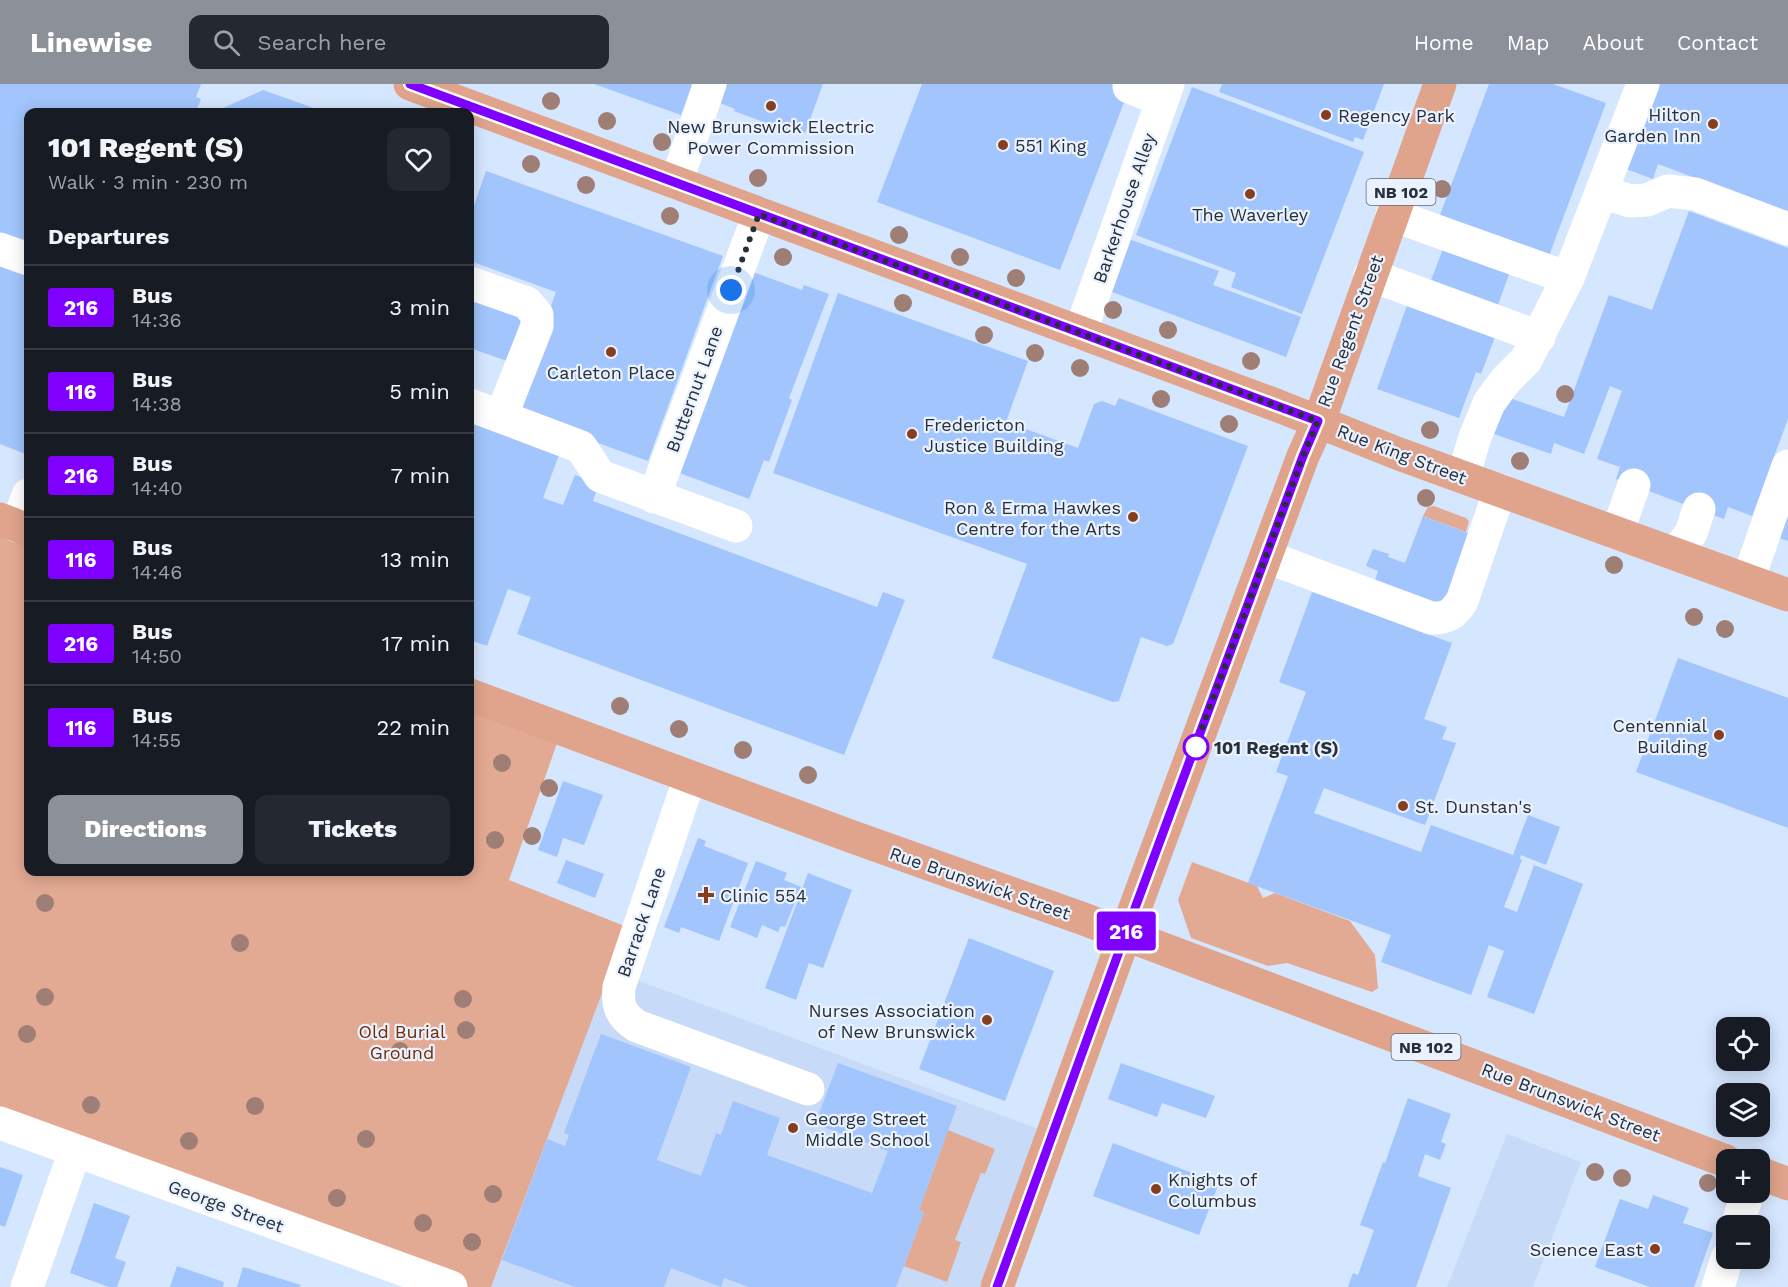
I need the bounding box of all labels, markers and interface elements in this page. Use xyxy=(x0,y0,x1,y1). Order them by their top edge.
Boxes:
search box xyxy=(189,15,609,69)
text: Linewise xyxy=(30,26,153,59)
icon: search xyxy=(210,26,243,59)
text: Search here xyxy=(258,30,387,55)
text: Home xyxy=(1414,30,1474,55)
text: Map xyxy=(1507,30,1550,55)
text: About xyxy=(1583,30,1644,55)
text: Contact xyxy=(1677,30,1758,55)
marker: New Brunswick Electric Power Commission xyxy=(764,99,778,113)
place label: Hilton Garden Inn xyxy=(1604,104,1701,146)
place label: Regency Park xyxy=(1338,105,1455,126)
marker: Regency Park xyxy=(1319,108,1333,122)
place label: New Brunswick Electric Power Commission xyxy=(667,116,875,158)
marker: Hilton Garden Inn xyxy=(1706,117,1720,131)
button: heart xyxy=(387,128,450,191)
street label: Barkerhouse Alley xyxy=(1088,130,1160,286)
text: 101 Regent (S) xyxy=(48,131,244,164)
place label: 551 King xyxy=(1015,135,1087,156)
marker: 551 King xyxy=(996,138,1010,152)
text: Walk · 3 min · 230 m xyxy=(48,170,248,194)
road number: NB 102 xyxy=(1366,179,1436,205)
marker: The Waverley xyxy=(1243,187,1257,201)
place label: The Waverley xyxy=(1192,204,1309,225)
text: Departures xyxy=(48,224,169,249)
street label: Rue Regent Street xyxy=(1313,252,1387,410)
your location xyxy=(716,275,746,305)
text: Bus xyxy=(132,283,172,308)
text: 216 xyxy=(64,295,98,320)
text: 3 min xyxy=(389,295,450,320)
text: 14:36 xyxy=(132,308,182,332)
street label: Butternut Lane xyxy=(661,323,727,455)
marker: Carleton Place xyxy=(604,345,618,359)
place label: Carleton Place xyxy=(547,362,675,383)
text: Bus xyxy=(132,367,172,392)
text: 116 xyxy=(65,379,97,404)
text: 5 min xyxy=(389,379,450,404)
text: 14:38 xyxy=(132,392,182,416)
place label: Fredericton Justice Building xyxy=(924,414,1064,456)
street label: Rue King Street xyxy=(1334,420,1470,489)
marker: Fredericton Justice Building xyxy=(905,427,919,441)
text: Bus xyxy=(132,451,172,476)
text: 216 xyxy=(64,463,98,488)
text: 7 min xyxy=(390,463,450,488)
text: 14:40 xyxy=(132,476,183,500)
place label: Ron & Erma Hawkes Centre for the Arts xyxy=(944,497,1121,539)
marker: Ron & Erma Hawkes Centre for the Arts xyxy=(1126,510,1140,524)
text: Bus xyxy=(132,535,172,560)
text: 116 xyxy=(65,547,97,572)
text: 13 min xyxy=(381,547,450,572)
text: 14:46 xyxy=(132,560,182,584)
text: Bus xyxy=(132,619,172,644)
text: 216 xyxy=(64,631,98,656)
text: 17 min xyxy=(382,631,450,656)
text: 14:50 xyxy=(132,644,182,668)
text: Bus xyxy=(132,703,172,728)
text: 116 xyxy=(65,715,97,740)
text: 22 min xyxy=(376,715,450,740)
place label: Centennial Building xyxy=(1613,715,1707,757)
text: 14:55 xyxy=(132,728,181,752)
marker: Centennial Building xyxy=(1712,728,1726,742)
marker: 101 Regent (S) xyxy=(1183,734,1209,760)
place label: 101 Regent (S) xyxy=(1214,737,1339,758)
button: Directions xyxy=(48,795,243,864)
button: Tickets xyxy=(255,795,450,864)
place label: St. Dunstan's xyxy=(1415,796,1532,817)
marker: St. Dunstan's xyxy=(1396,799,1410,813)
street label: Rue Brunswick Street xyxy=(887,842,1074,924)
street label: Barrack Lane xyxy=(612,864,670,980)
place label: Clinic 554 xyxy=(720,885,807,906)
marker: Clinic 554 xyxy=(697,886,715,904)
line badge: 216 xyxy=(1092,912,1160,950)
text: 216 xyxy=(1109,919,1143,944)
place label: Nurses Association of New Brunswick xyxy=(809,1000,975,1042)
marker: Nurses Association of New Brunswick xyxy=(980,1013,994,1027)
map controls xyxy=(1716,1017,1770,1269)
button: locate xyxy=(1716,1017,1770,1071)
park label: Old Burial Ground xyxy=(358,1021,446,1063)
road number: NB 102 xyxy=(1392,1034,1460,1060)
street label: Rue Brunswick Street xyxy=(1479,1058,1664,1146)
button: layers xyxy=(1716,1083,1770,1137)
place label: George Street Middle School xyxy=(805,1108,930,1150)
marker: George Street Middle School xyxy=(786,1121,800,1135)
button: + xyxy=(1716,1149,1770,1203)
place label: Knights of Columbus xyxy=(1168,1169,1257,1211)
street label: George Street xyxy=(165,1175,287,1237)
marker: Knights of Columbus xyxy=(1149,1182,1163,1196)
button: − xyxy=(1716,1215,1770,1269)
place label: Science East xyxy=(1530,1239,1643,1260)
marker: Science East xyxy=(1648,1242,1662,1256)

